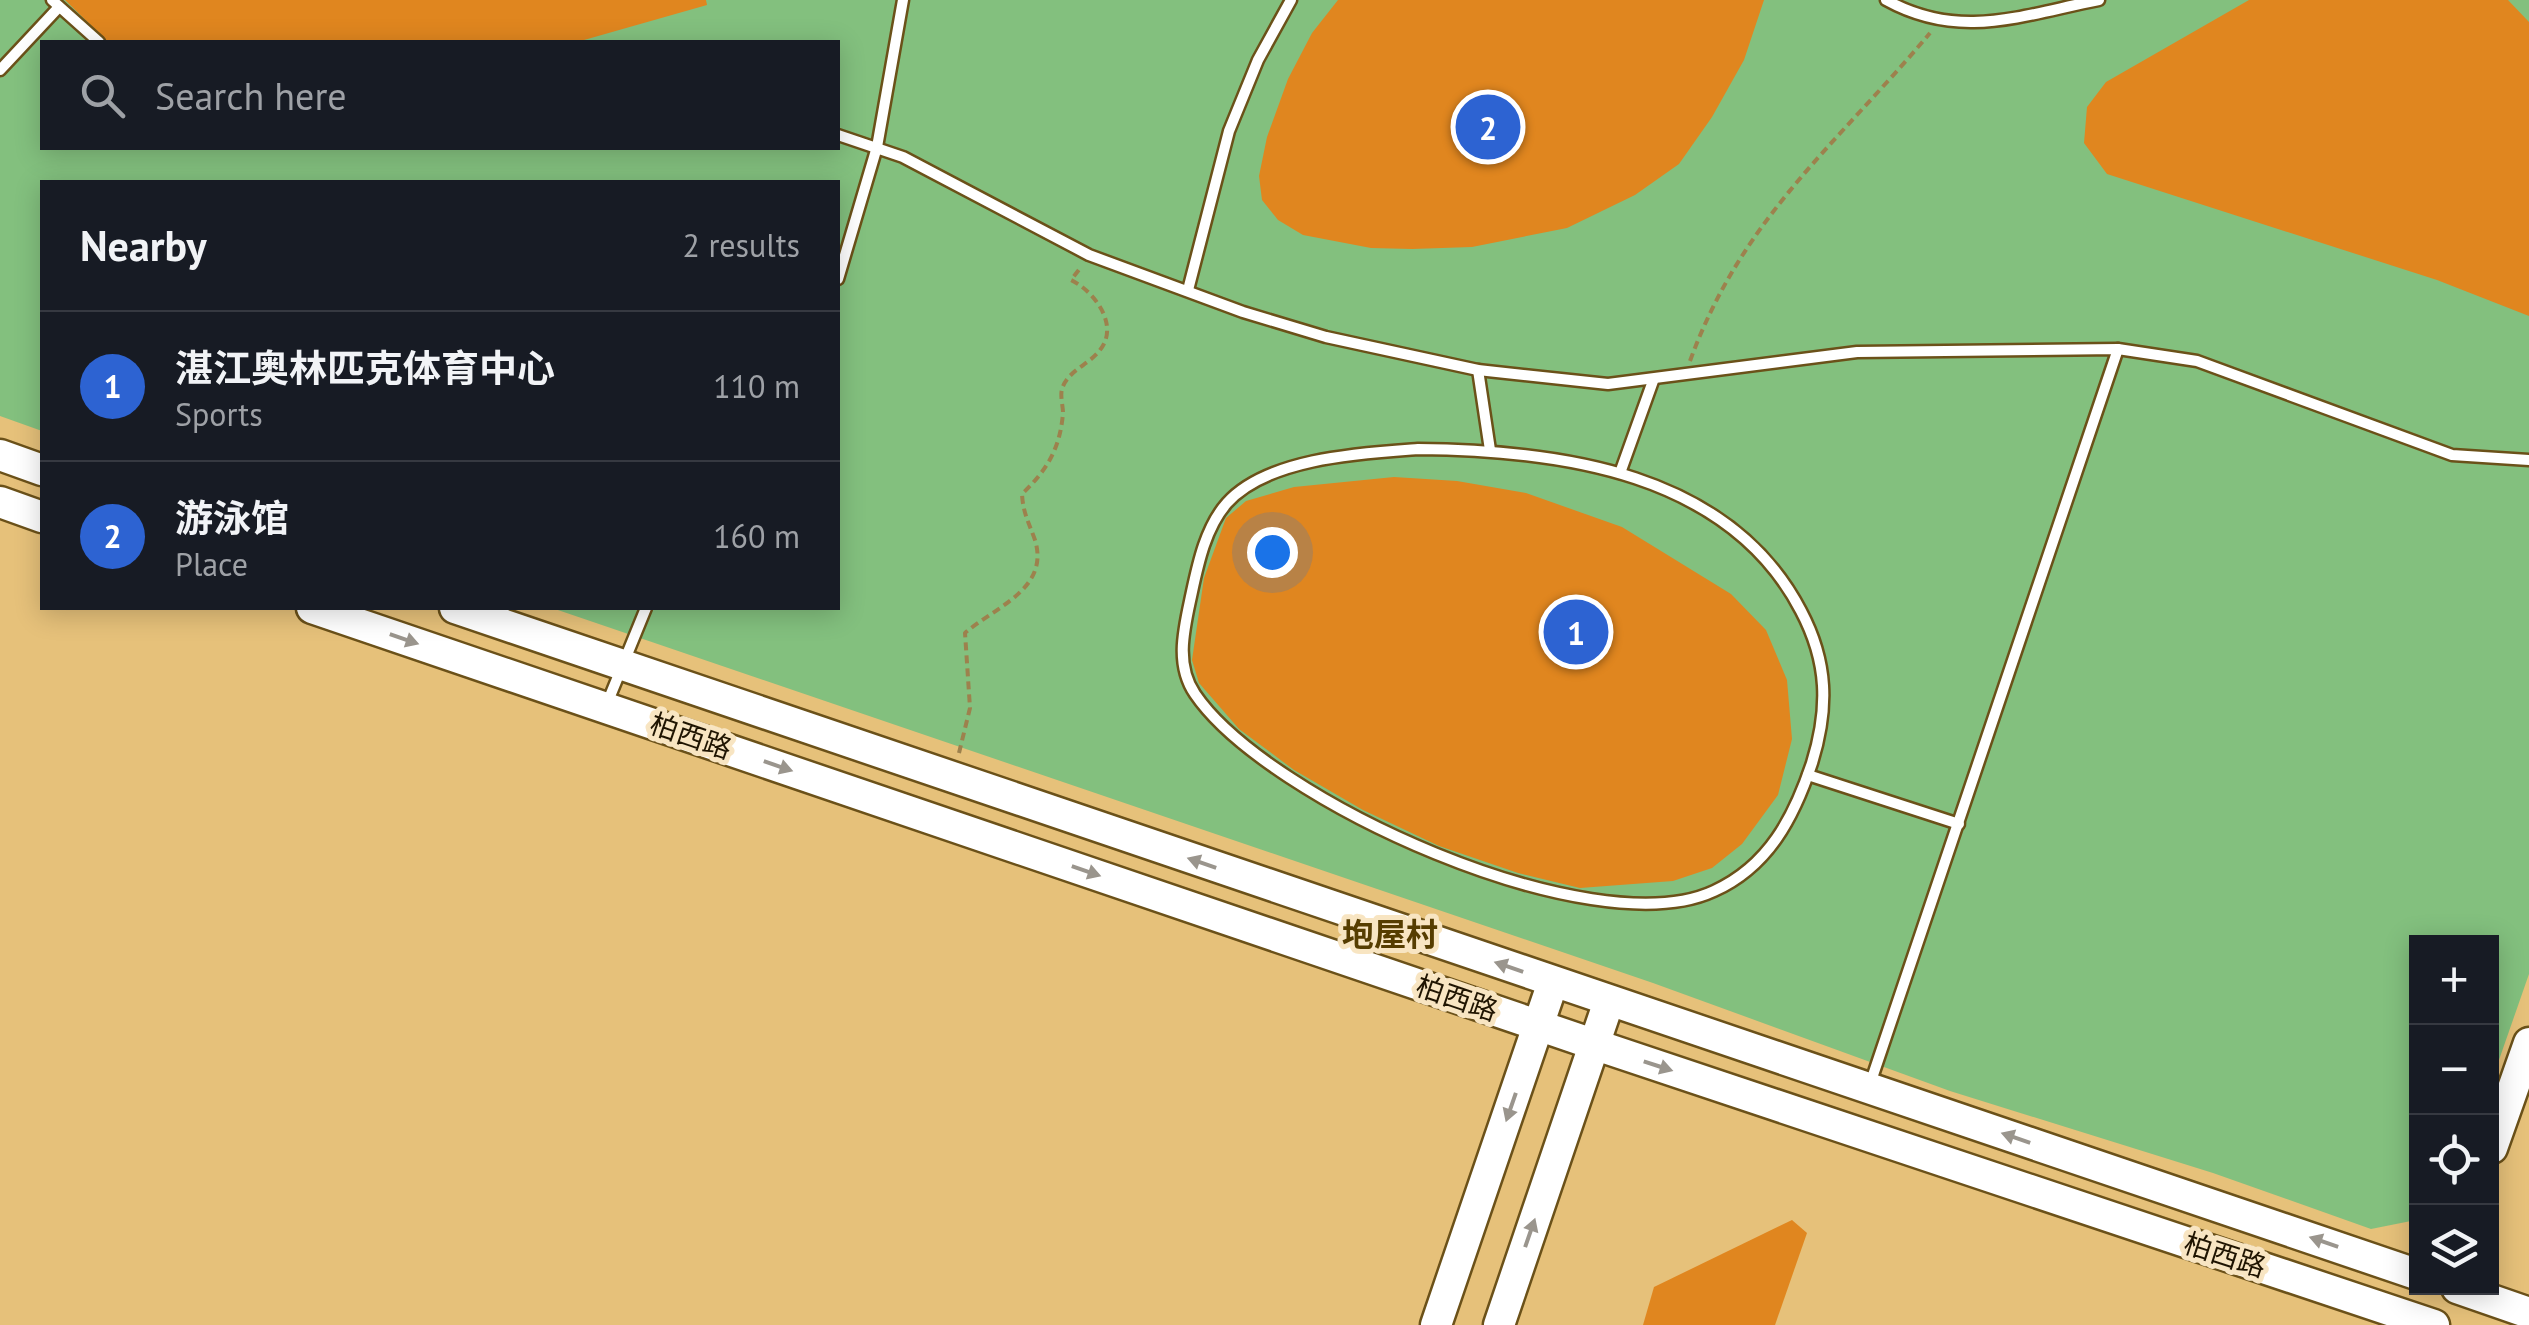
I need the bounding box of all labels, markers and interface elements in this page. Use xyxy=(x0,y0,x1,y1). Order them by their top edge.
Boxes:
search box xyxy=(40,40,840,150)
icon: search xyxy=(75,68,130,123)
text: Search here xyxy=(155,71,347,120)
pin: 2 xyxy=(1456,90,1520,164)
text: Nearby xyxy=(80,218,207,273)
text: 2 results xyxy=(682,224,800,266)
text: 湛江奥林匹克体育中心 xyxy=(175,343,555,392)
text: 1 xyxy=(103,365,122,407)
text: 110 m xyxy=(713,365,800,407)
text: Sports xyxy=(175,393,263,435)
text: 游泳馆 xyxy=(175,493,289,542)
text: 2 xyxy=(103,515,122,557)
text: 160 m xyxy=(713,515,800,557)
your location xyxy=(1247,527,1298,578)
text: Place xyxy=(175,543,248,585)
pin: 1 xyxy=(1544,594,1608,670)
one-way arrow xyxy=(389,632,419,647)
street label: 柏西路 xyxy=(645,704,737,767)
one-way arrow xyxy=(764,759,794,774)
one-way arrow xyxy=(1186,854,1216,869)
one-way arrow xyxy=(1071,864,1101,879)
district label: 垉屋村 xyxy=(1342,913,1438,955)
map controls xyxy=(2409,935,2499,1295)
button: + xyxy=(2409,935,2499,1025)
one-way arrow xyxy=(1494,959,1524,974)
street label: 柏西路 xyxy=(1411,966,1503,1029)
button: − xyxy=(2409,1025,2499,1115)
one-way arrow xyxy=(1644,1060,1674,1075)
one-way arrow xyxy=(1503,1093,1518,1123)
button: locate xyxy=(2409,1115,2499,1205)
one-way arrow xyxy=(2001,1130,2031,1145)
button: layers xyxy=(2409,1205,2499,1295)
one-way arrow xyxy=(1523,1217,1538,1247)
street label: 柏西路 xyxy=(2179,1224,2271,1285)
one-way arrow xyxy=(2309,1234,2339,1249)

